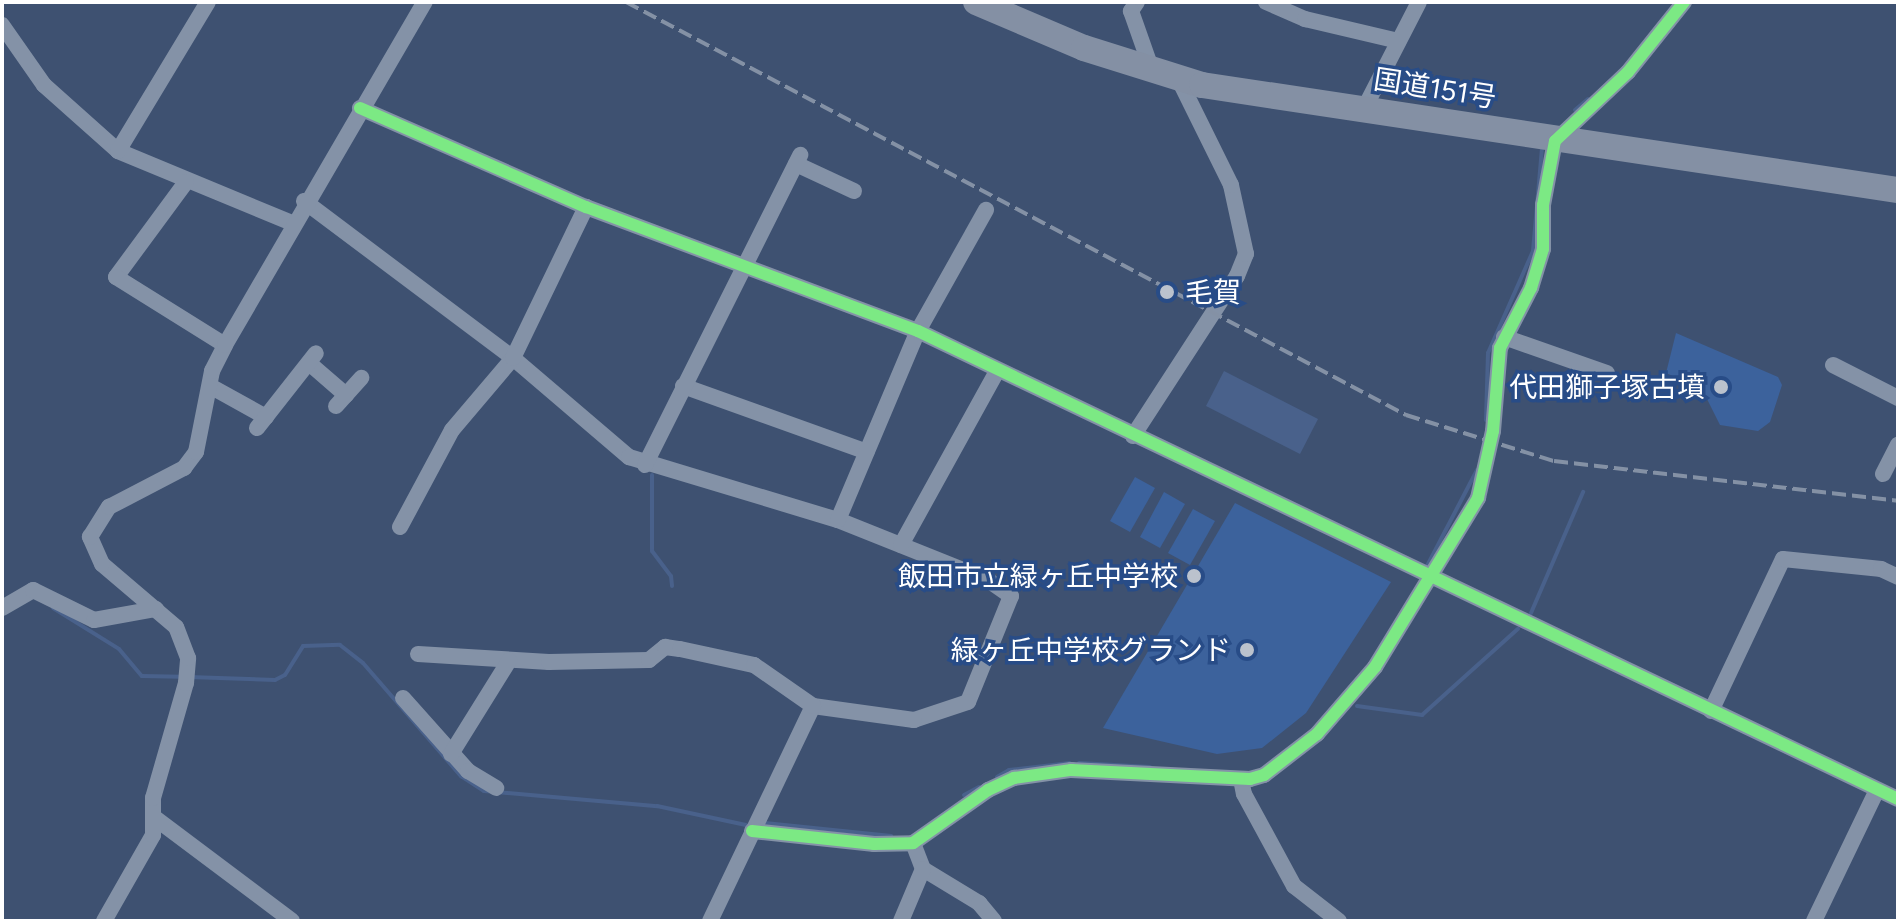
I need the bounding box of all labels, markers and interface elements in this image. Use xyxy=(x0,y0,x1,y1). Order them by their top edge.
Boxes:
street label: 国道151号 xyxy=(1372,62,1498,114)
place label: 毛賀 xyxy=(1185,275,1241,309)
marker: 毛賀 xyxy=(1156,281,1178,303)
place label: 代田獅子塚古墳 xyxy=(1509,370,1705,404)
marker: 代田獅子塚古墳 xyxy=(1712,378,1730,396)
place label: 飯田市立緑ヶ丘中学校 xyxy=(898,559,1178,593)
marker: 飯田市立緑ヶ丘中学校 xyxy=(1185,567,1203,585)
place label: 緑ヶ丘中学校グランド xyxy=(951,633,1231,667)
marker: 緑ヶ丘中学校グランド xyxy=(1238,641,1256,659)

